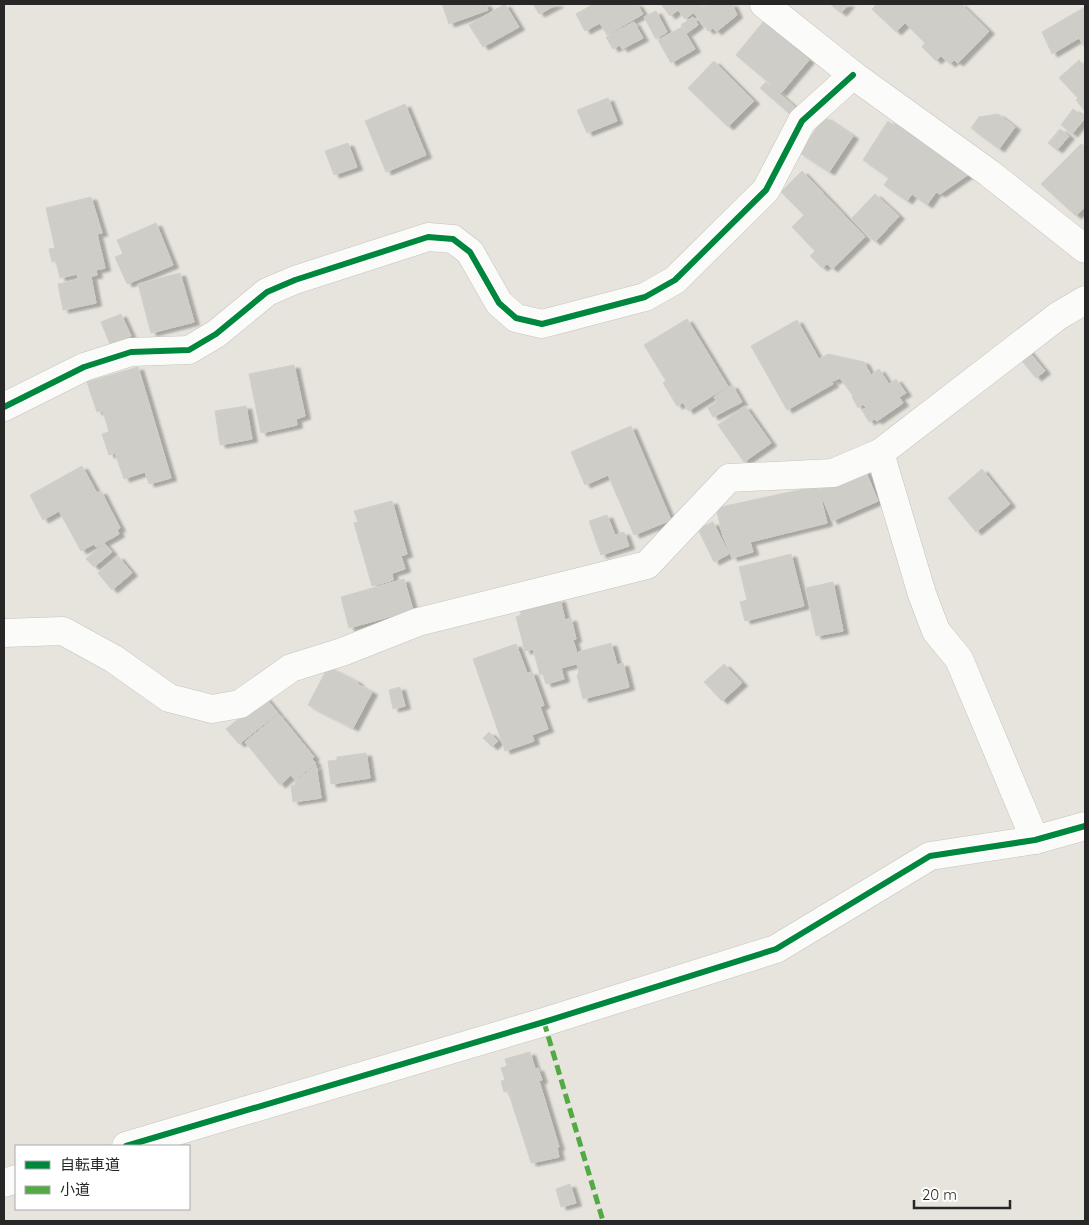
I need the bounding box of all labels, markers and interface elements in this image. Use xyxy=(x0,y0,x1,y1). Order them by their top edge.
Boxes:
legend xyxy=(15,1145,190,1210)
text: 自転車道 xyxy=(60,1155,120,1174)
scale bar xyxy=(914,1178,1010,1210)
text: 小道 xyxy=(60,1180,90,1199)
text: 20 m xyxy=(922,1185,957,1204)

